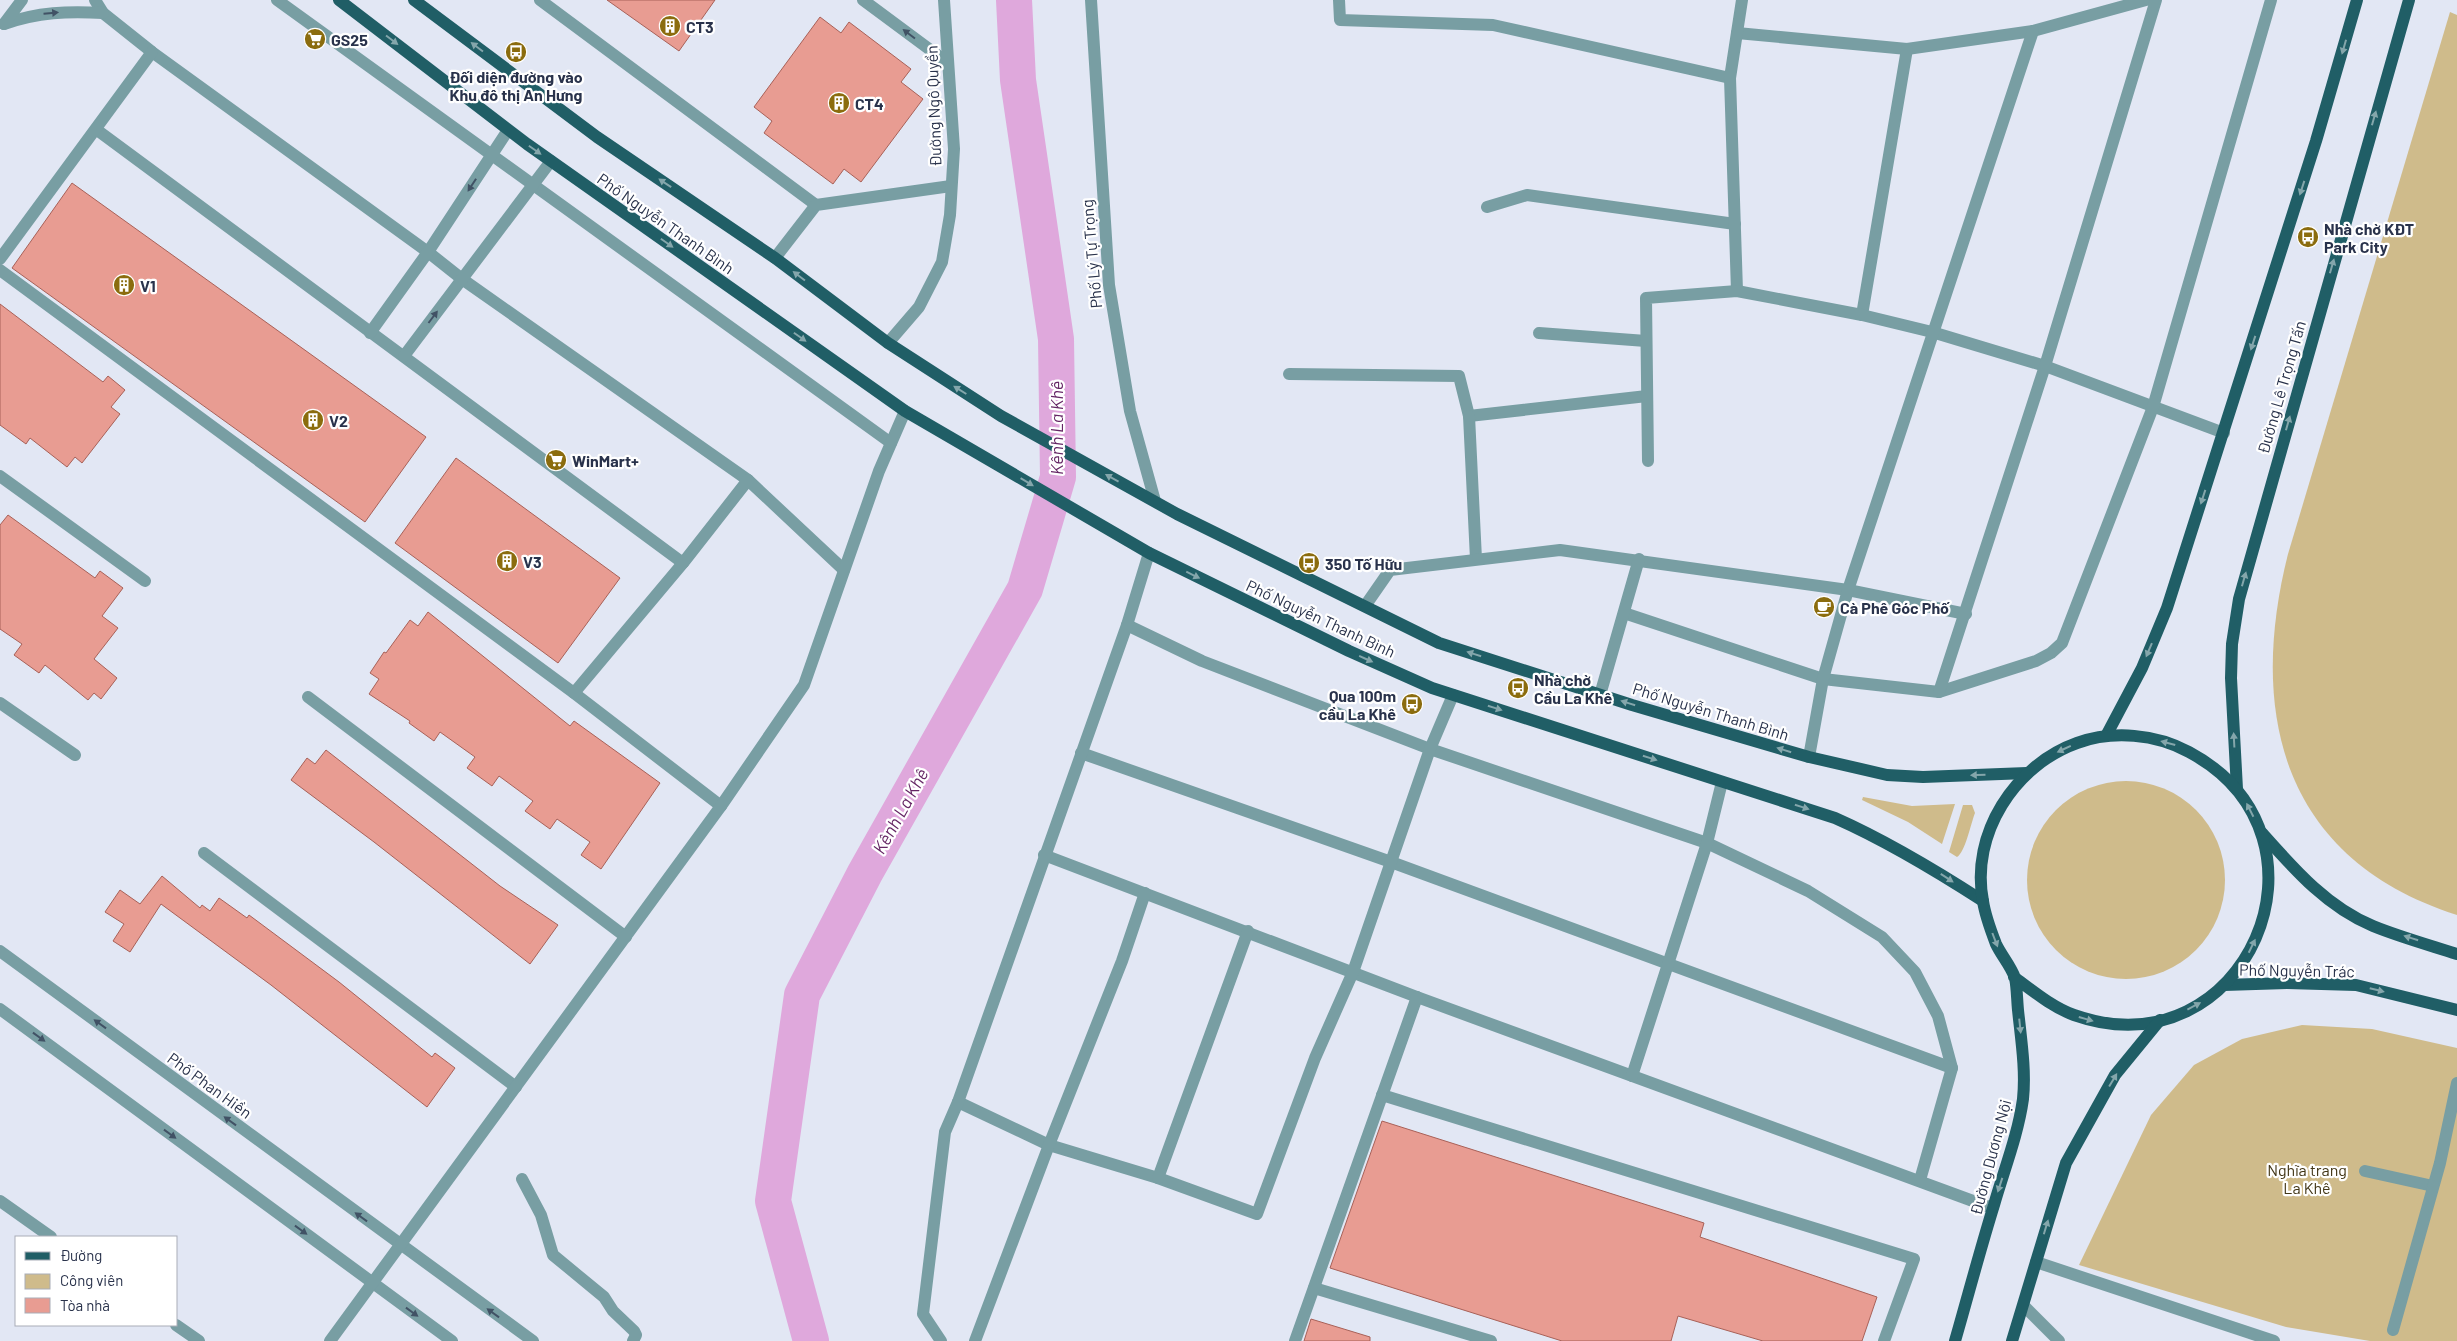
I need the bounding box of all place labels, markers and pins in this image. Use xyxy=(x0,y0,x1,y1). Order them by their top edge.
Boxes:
building icon: CT3 xyxy=(658,14,682,38)
place label: CT3 xyxy=(686,17,714,36)
supermarket icon: GS25 xyxy=(303,27,327,51)
place label: GS25 xyxy=(331,30,368,49)
bus stop icon: Đối diện đường vào Khu đô thị An Hưng xyxy=(504,40,528,64)
place label: Đối diện đường vào Khu đô thị An Hưng xyxy=(449,67,583,104)
building icon: CT4 xyxy=(827,91,851,115)
place label: CT4 xyxy=(855,94,884,113)
place label: Nhà chờ KĐT Park City xyxy=(2324,219,2414,256)
bus stop icon: Nhà chờ KĐT Park City xyxy=(2296,225,2320,249)
building icon: V1 xyxy=(112,273,136,297)
place label: V1 xyxy=(140,276,156,295)
building icon: V2 xyxy=(301,408,325,432)
place label: V2 xyxy=(329,411,348,430)
supermarket icon: WinMart+ xyxy=(544,448,568,472)
place label: WinMart+ xyxy=(572,451,639,470)
building icon: V3 xyxy=(495,549,519,573)
bus stop icon: 350 Tố Hữu xyxy=(1297,551,1321,575)
place label: V3 xyxy=(523,552,542,571)
place label: 350 Tố Hữu xyxy=(1325,554,1402,573)
cafe icon: Cà Phê Góc Phố xyxy=(1812,595,1836,619)
place label: Cà Phê Góc Phố xyxy=(1840,598,1950,617)
place label: Nhà chờ Cầu La Khê xyxy=(1534,670,1613,707)
bus stop icon: Nhà chờ Cầu La Khê xyxy=(1506,676,1530,700)
place label: Qua 100m cầu La Khê xyxy=(1319,686,1396,723)
bus stop icon: Qua 100m cầu La Khê xyxy=(1400,692,1424,716)

